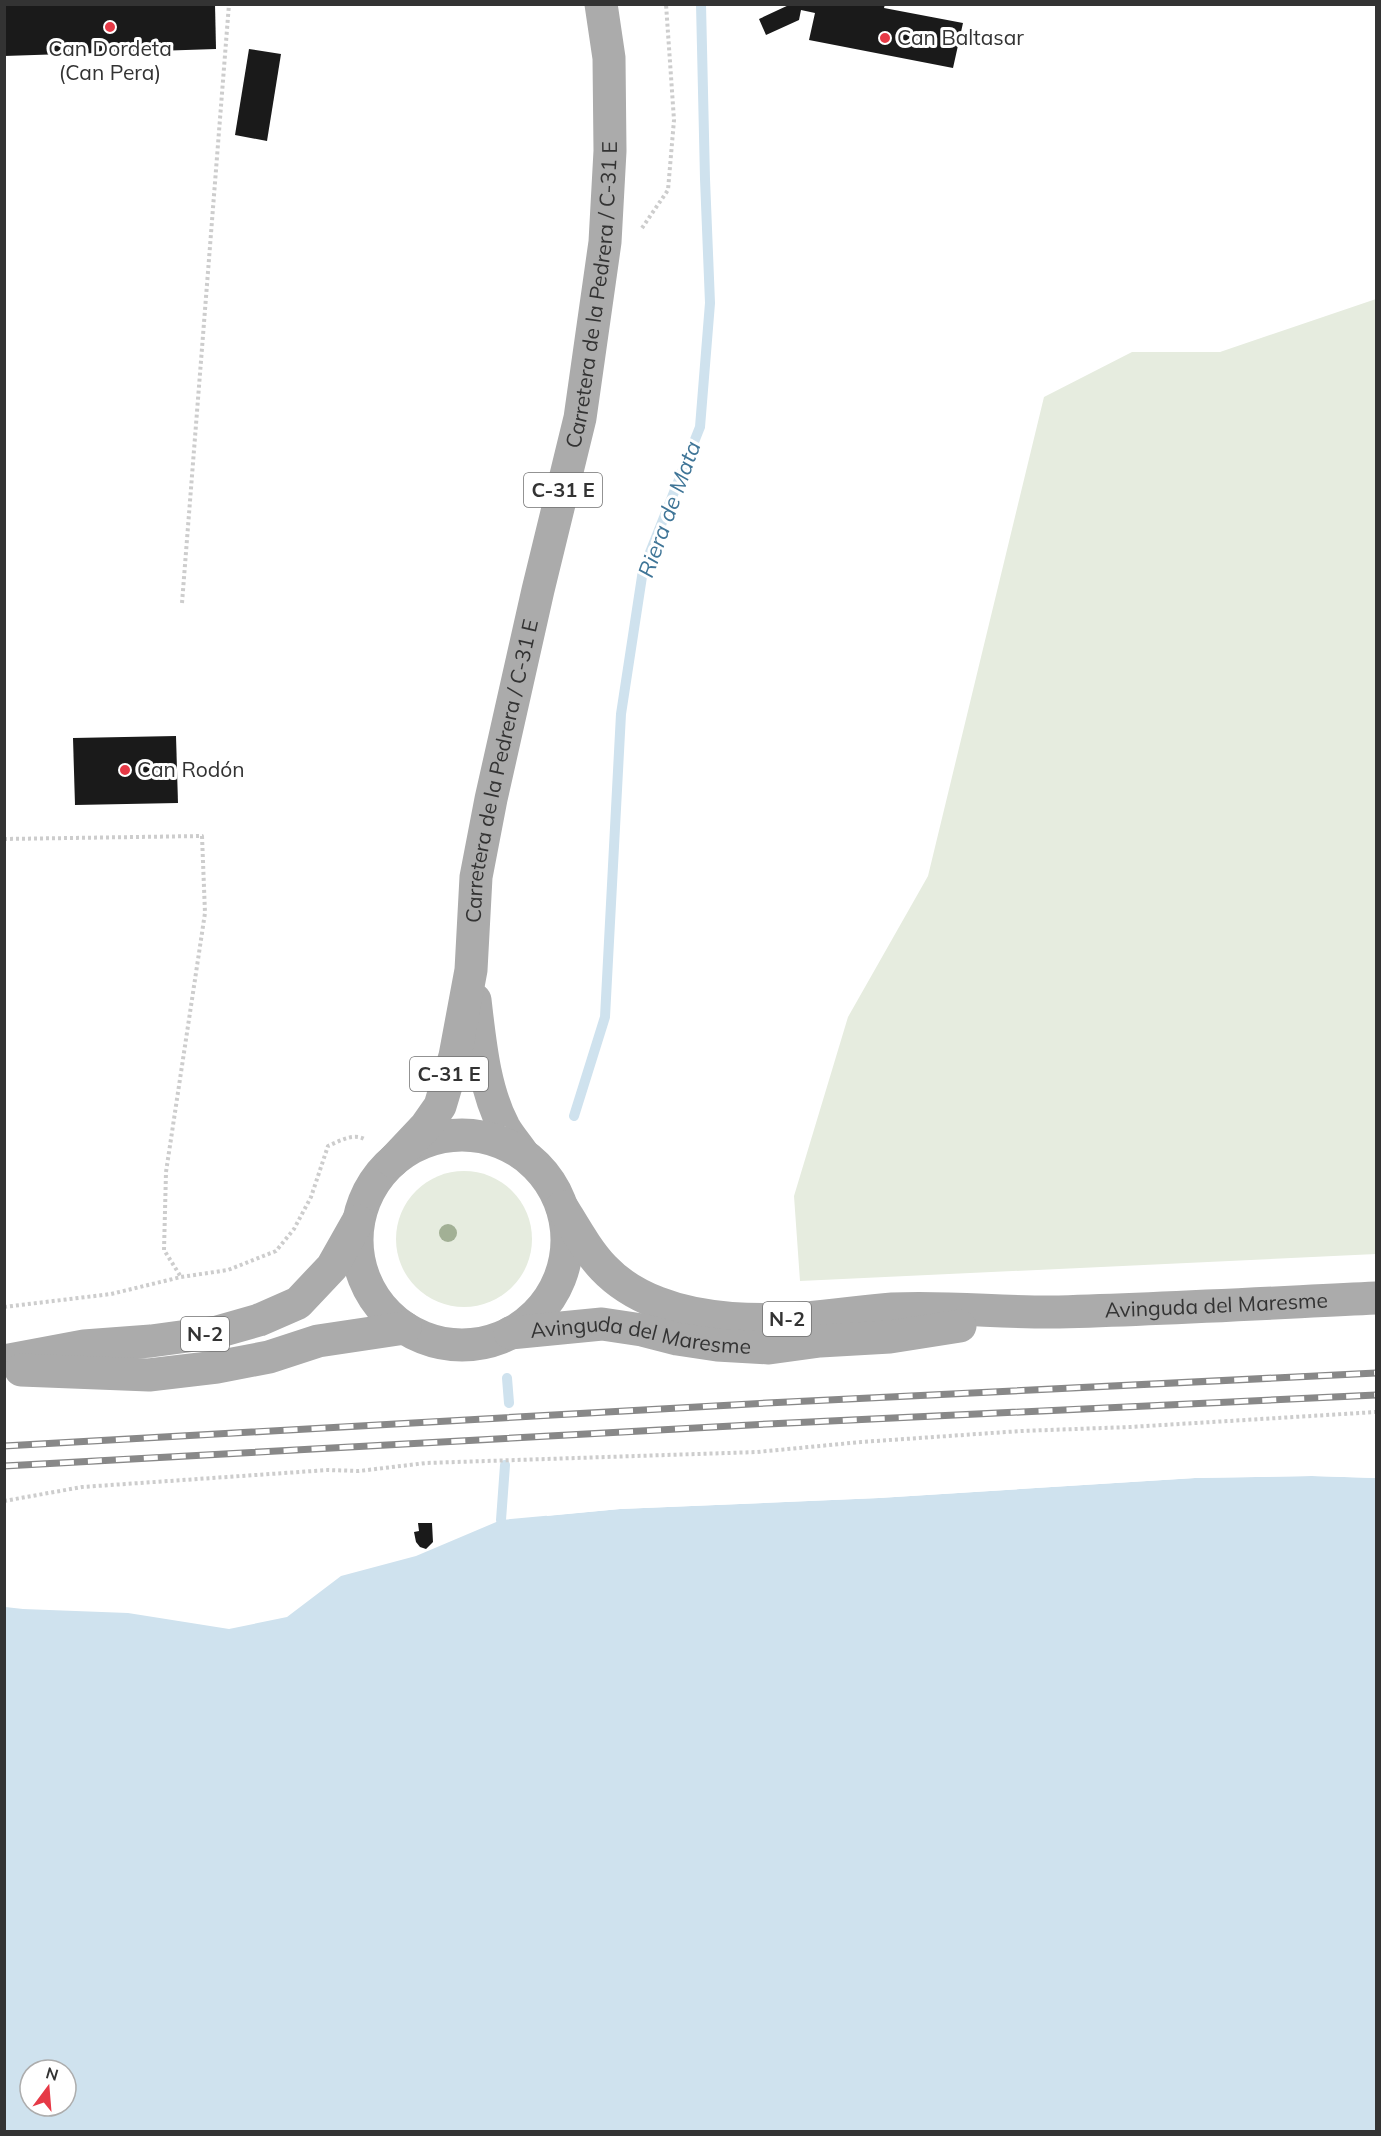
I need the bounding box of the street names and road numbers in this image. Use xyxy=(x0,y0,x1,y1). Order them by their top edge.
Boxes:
street label: Carretera de la Pedrera / C-31 E xyxy=(559,141,622,451)
road number: C-31 E xyxy=(524,473,602,507)
street label: Carretera de la Pedrera / C-31 E xyxy=(460,617,543,924)
road number: C-31 E xyxy=(410,1057,488,1091)
street label: Avinguda del Maresme xyxy=(1104,1286,1328,1323)
road number: N-2 xyxy=(763,1302,811,1336)
street label: Avinguda del Maresme xyxy=(529,1310,752,1359)
road number: N-2 xyxy=(181,1317,229,1351)

